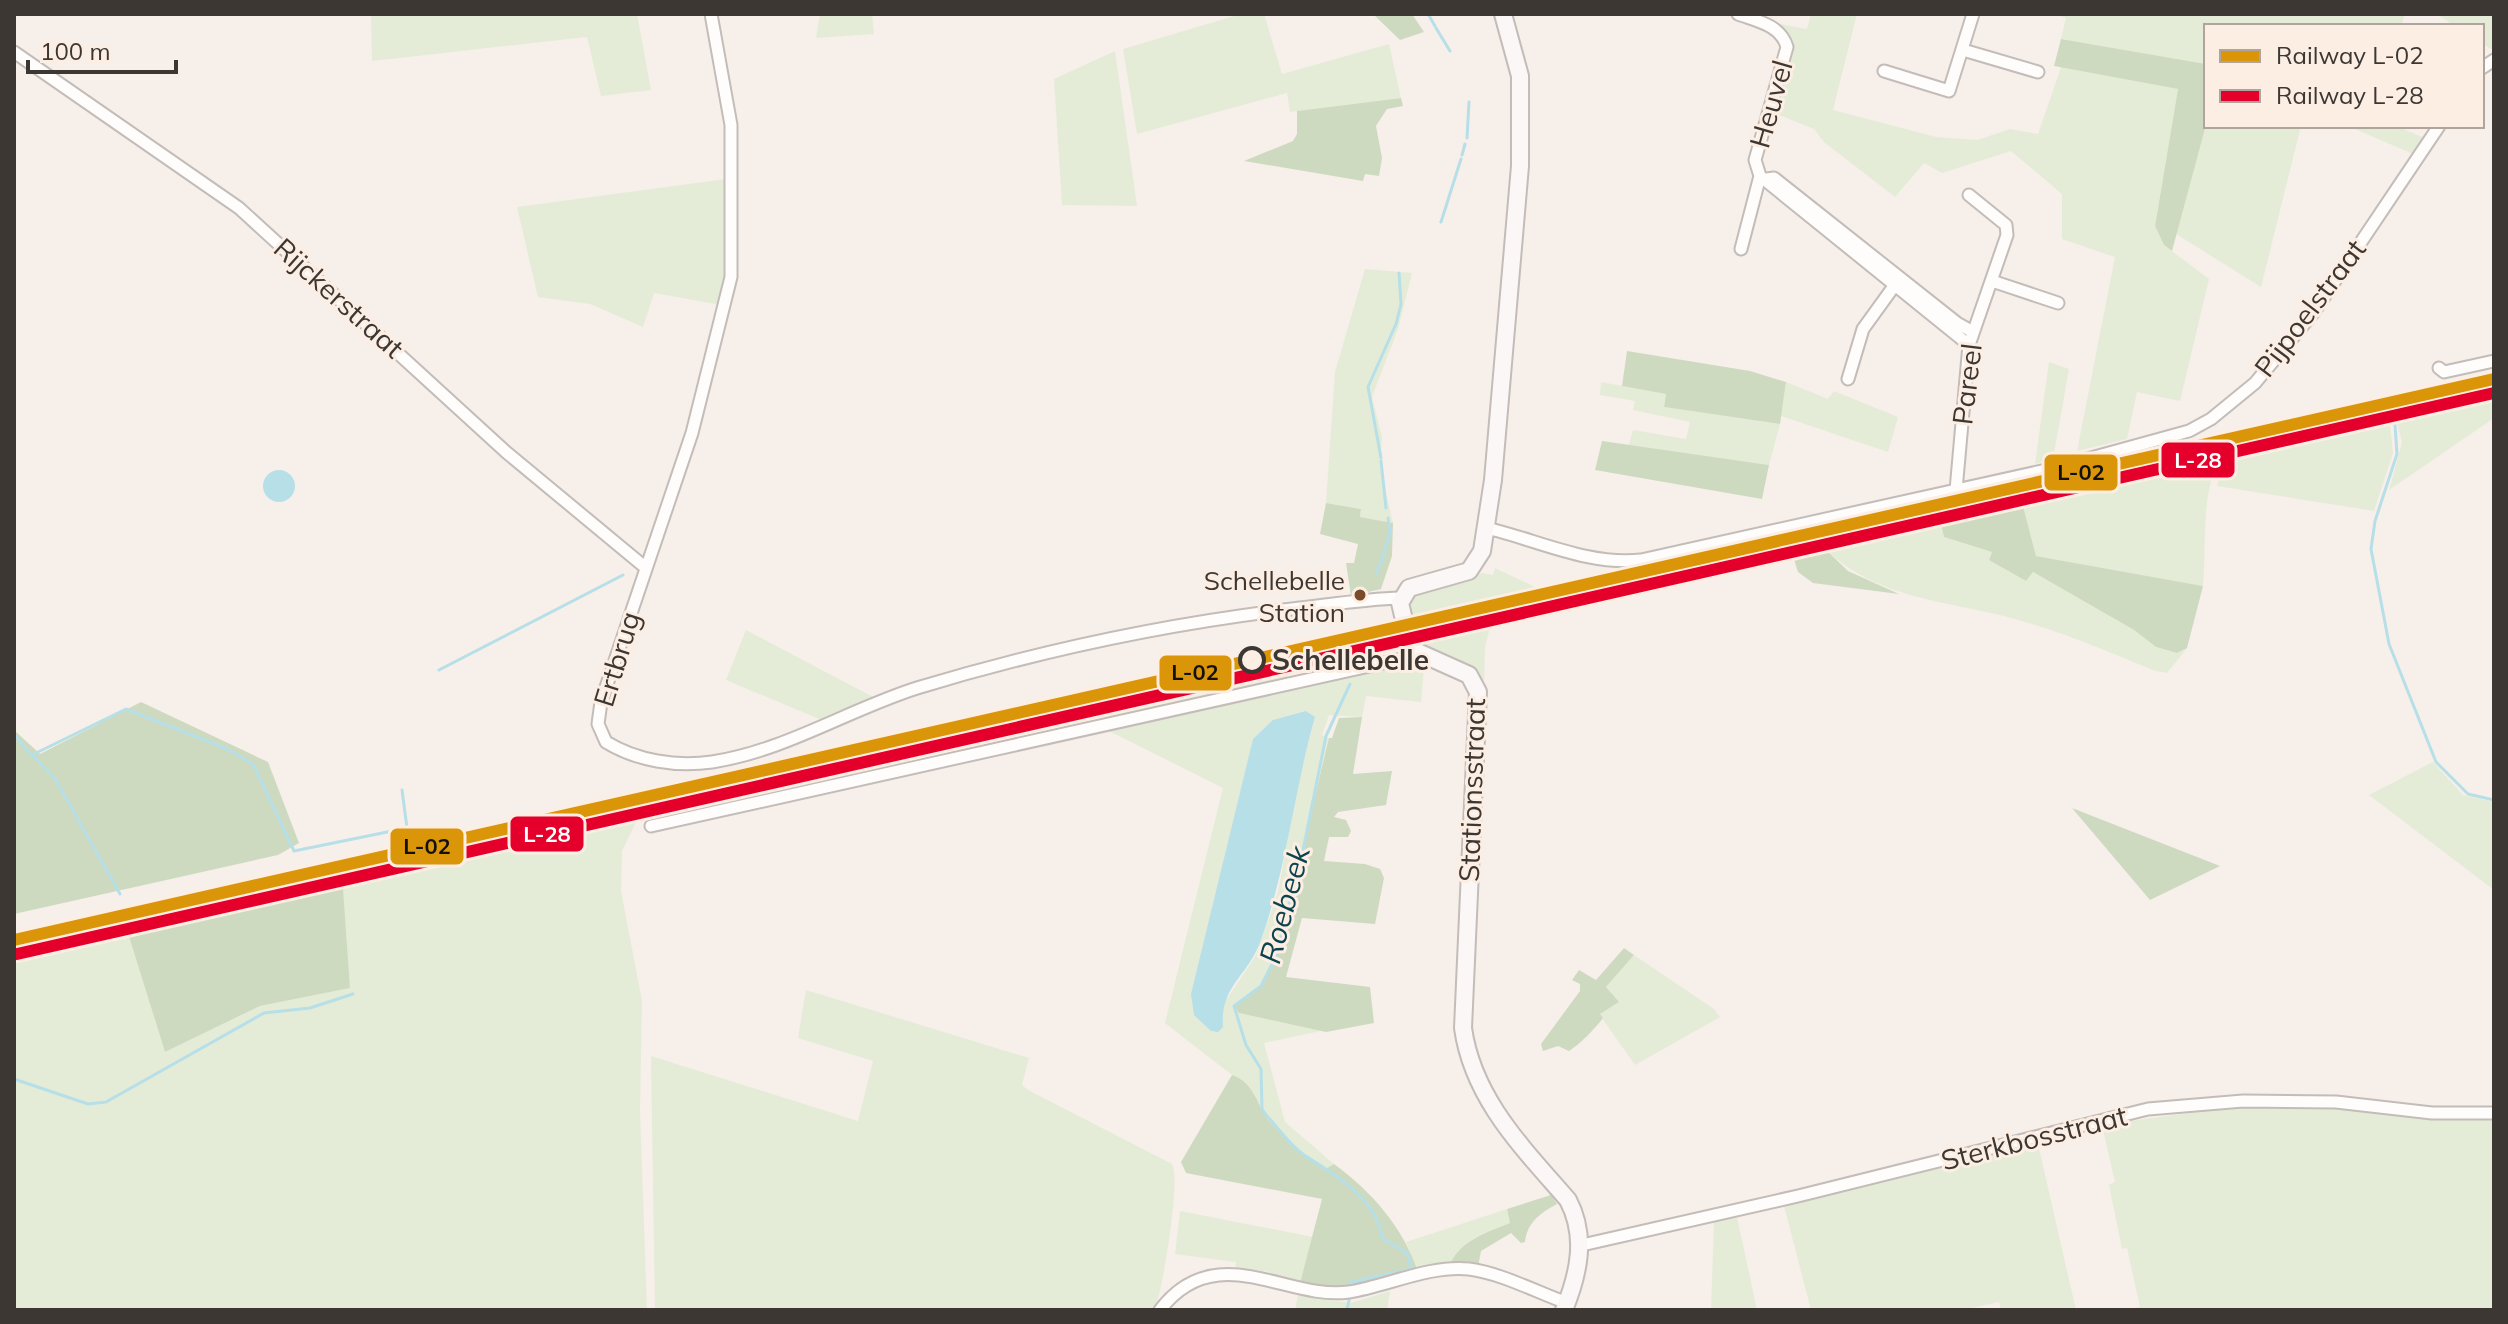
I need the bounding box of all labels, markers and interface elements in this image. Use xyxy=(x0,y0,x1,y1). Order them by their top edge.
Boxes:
scale bar xyxy=(28,24,176,74)
legend xyxy=(2204,24,2484,128)
text: 100 m xyxy=(40,36,111,66)
text: Railway L-02 xyxy=(2276,40,2424,70)
street label: Heuvel xyxy=(1741,56,1800,152)
text: Railway L-28 xyxy=(2276,80,2424,110)
street label: Rijckerstraat xyxy=(267,230,412,365)
street label: Pijpoelstraat xyxy=(2247,232,2373,383)
street label: Pareel xyxy=(1944,341,1989,427)
line badge: L-28 xyxy=(2160,441,2236,479)
text: L-28 xyxy=(2174,446,2222,474)
line badge: L-02 xyxy=(2043,453,2119,492)
text: L-02 xyxy=(2057,458,2105,486)
place label: Schellebelle Station xyxy=(1204,564,1345,629)
marker: Schellebelle Station xyxy=(1352,587,1368,603)
street label: Ertbrug xyxy=(586,607,647,710)
place label: Schellebelle xyxy=(1272,642,1429,677)
marker: Schellebelle xyxy=(1239,647,1265,673)
line badge: L-02 xyxy=(1158,654,1233,692)
text: L-02 xyxy=(1171,658,1219,686)
street label: Stationsstraat xyxy=(1451,697,1492,882)
line badge: L-28 xyxy=(509,815,585,853)
text: L-28 xyxy=(523,820,571,848)
line badge: L-02 xyxy=(389,827,465,866)
text: L-02 xyxy=(403,832,451,860)
water label: Roebeek xyxy=(1250,840,1318,968)
street label: Sterkbosstraat xyxy=(1937,1097,2131,1178)

